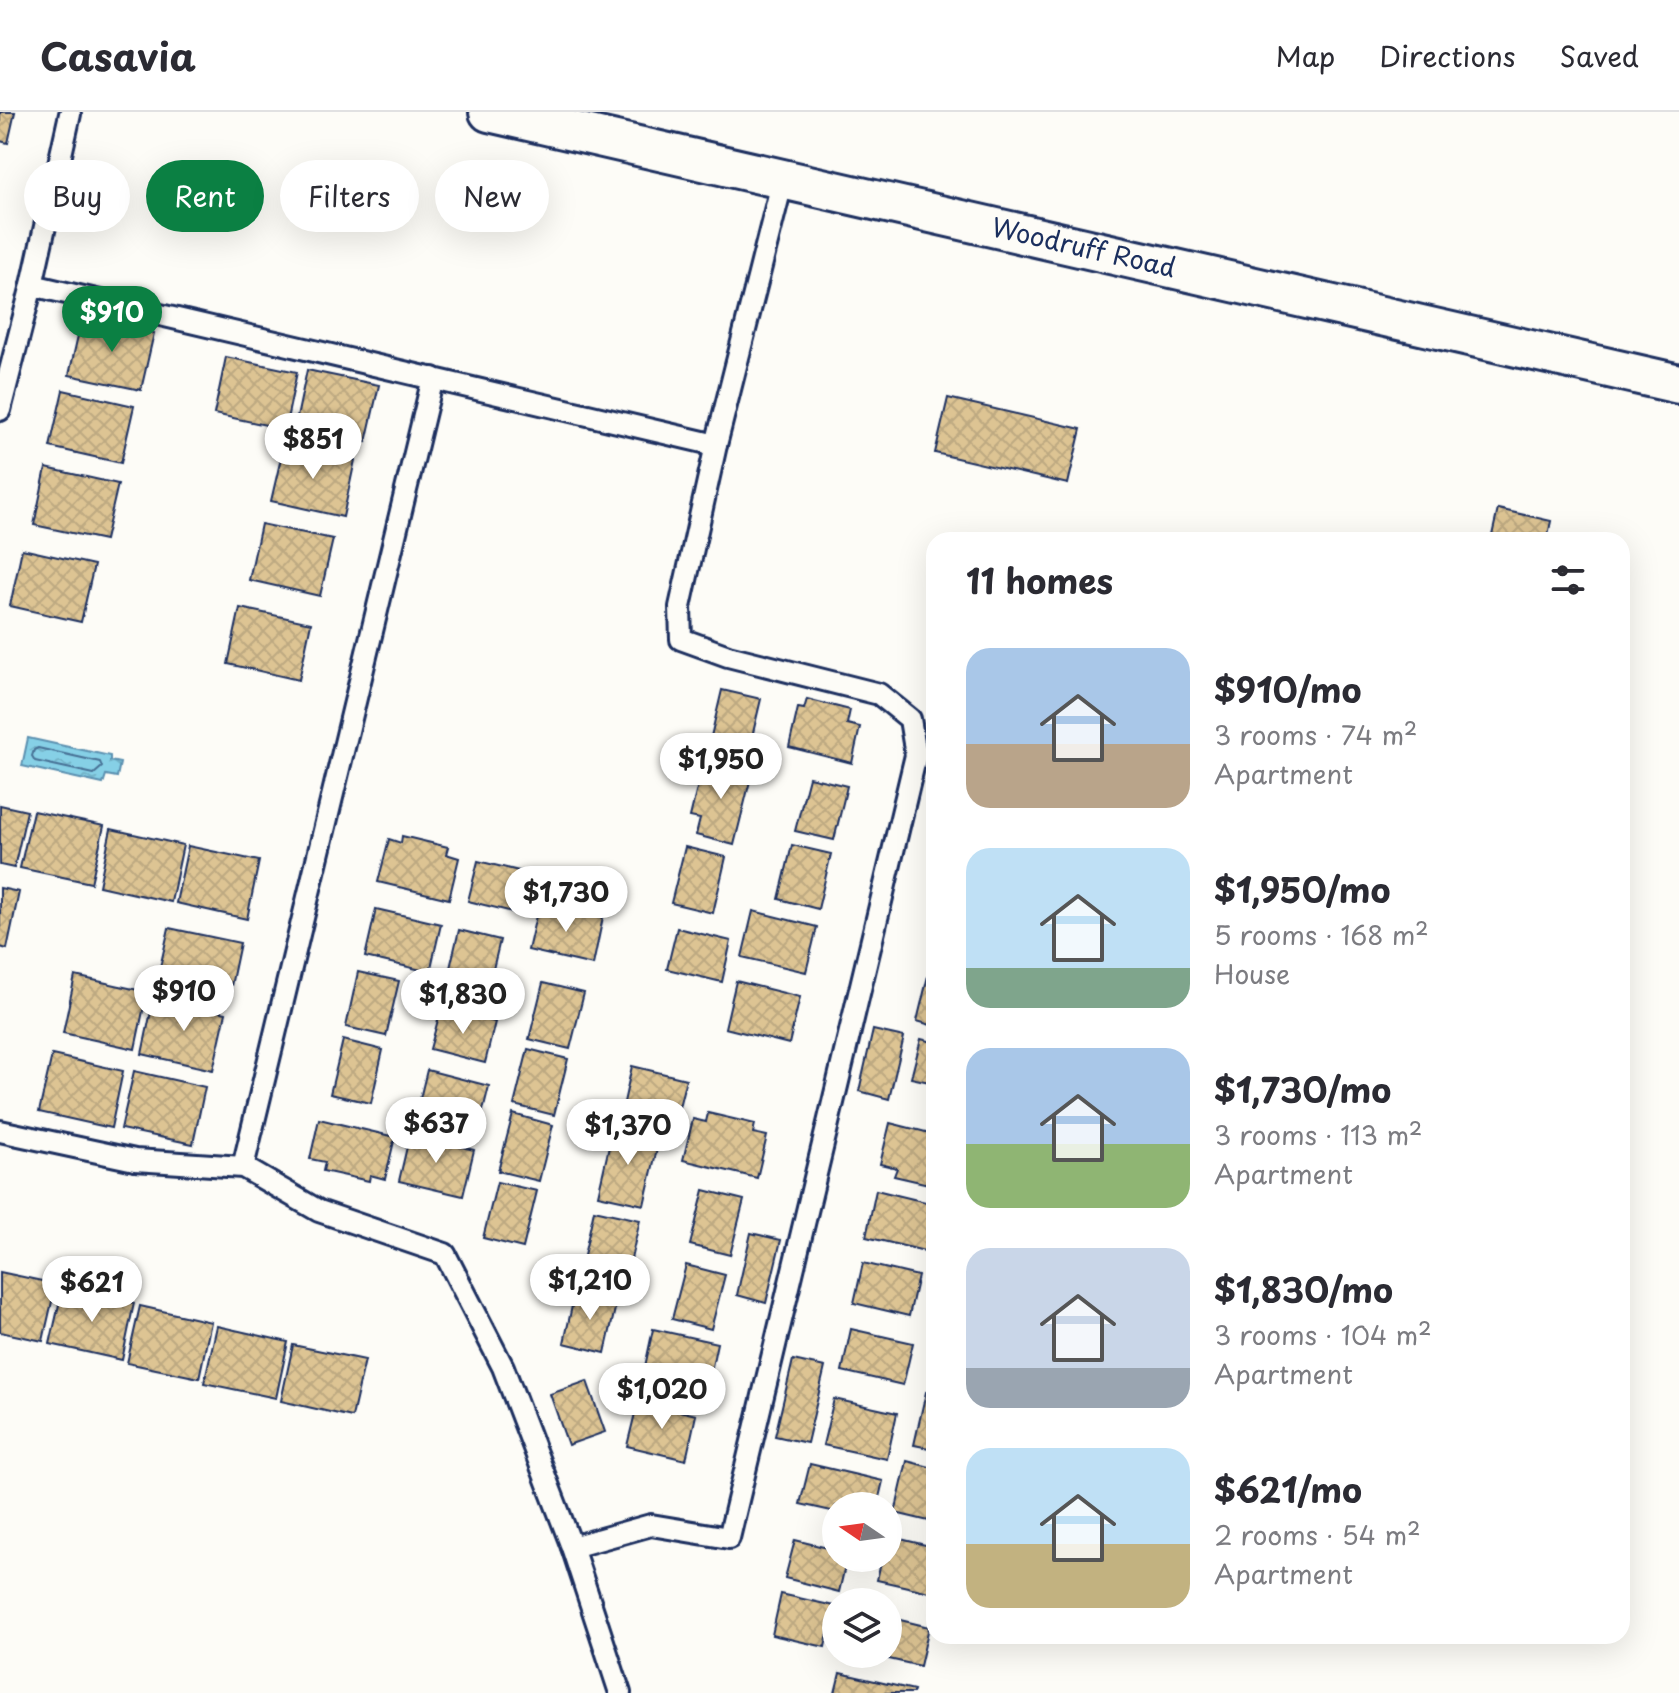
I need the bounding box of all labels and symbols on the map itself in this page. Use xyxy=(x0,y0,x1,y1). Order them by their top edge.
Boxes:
street label: Woodruff Road xyxy=(988,207,1180,286)
pin: $910 xyxy=(65,286,159,354)
pin: $851 xyxy=(266,413,360,481)
pin: $1,950 xyxy=(656,733,786,801)
pin: $1,730 xyxy=(501,866,631,934)
pin: $910 xyxy=(137,965,231,1033)
pin: $1,830 xyxy=(398,968,528,1036)
pin: $637 xyxy=(389,1097,483,1165)
pin: $1,370 xyxy=(563,1099,693,1167)
pin: $1,210 xyxy=(525,1254,655,1322)
pin: $621 xyxy=(45,1256,139,1324)
pin: $1,020 xyxy=(597,1363,727,1431)
north arrow xyxy=(822,1492,902,1572)

